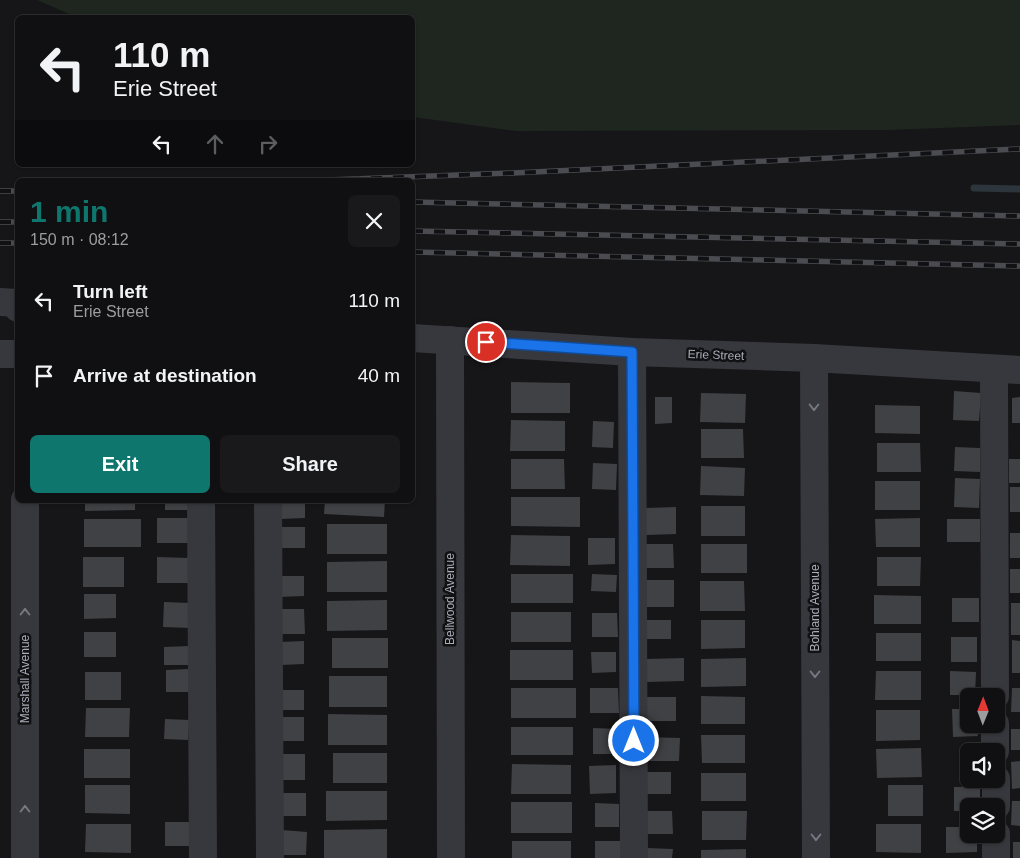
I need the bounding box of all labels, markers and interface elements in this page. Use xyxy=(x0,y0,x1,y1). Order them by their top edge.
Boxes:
icon: left xyxy=(30,35,95,100)
text: 110 m xyxy=(113,35,210,74)
text: Erie Street xyxy=(113,76,217,101)
icon: left xyxy=(148,130,176,158)
icon: ahead xyxy=(201,130,229,158)
icon: right xyxy=(254,130,282,158)
text: 1 min xyxy=(30,195,108,228)
button: close xyxy=(348,195,400,247)
text: 150 m · 08:12 xyxy=(30,231,129,248)
text: Turn left xyxy=(73,281,148,302)
icon: left xyxy=(30,287,58,315)
text: 110 m xyxy=(349,290,400,311)
text: Erie Street xyxy=(73,303,149,320)
pin xyxy=(465,321,507,363)
icon: arrive xyxy=(472,328,500,356)
street label: Erie Street xyxy=(687,347,745,363)
icon: arrive xyxy=(30,362,58,390)
text: Arrive at destination xyxy=(73,365,257,386)
text: 40 m xyxy=(358,365,400,386)
one-way arrow xyxy=(809,403,819,411)
button: Exit xyxy=(30,435,210,493)
button: Share xyxy=(220,435,400,493)
street label: Bellwood Avenue xyxy=(443,553,457,645)
street label: Bohland Avenue xyxy=(808,564,822,652)
one-way arrow xyxy=(20,608,30,616)
street label: Marshall Avenue xyxy=(18,634,32,723)
one-way arrow xyxy=(810,670,820,678)
north arrow xyxy=(960,688,1005,732)
map controls xyxy=(960,688,1005,843)
position arrow xyxy=(607,714,659,766)
button: sound xyxy=(960,743,1005,788)
button: layers xyxy=(960,798,1005,843)
one-way arrow xyxy=(20,805,30,813)
one-way arrow xyxy=(811,833,821,841)

